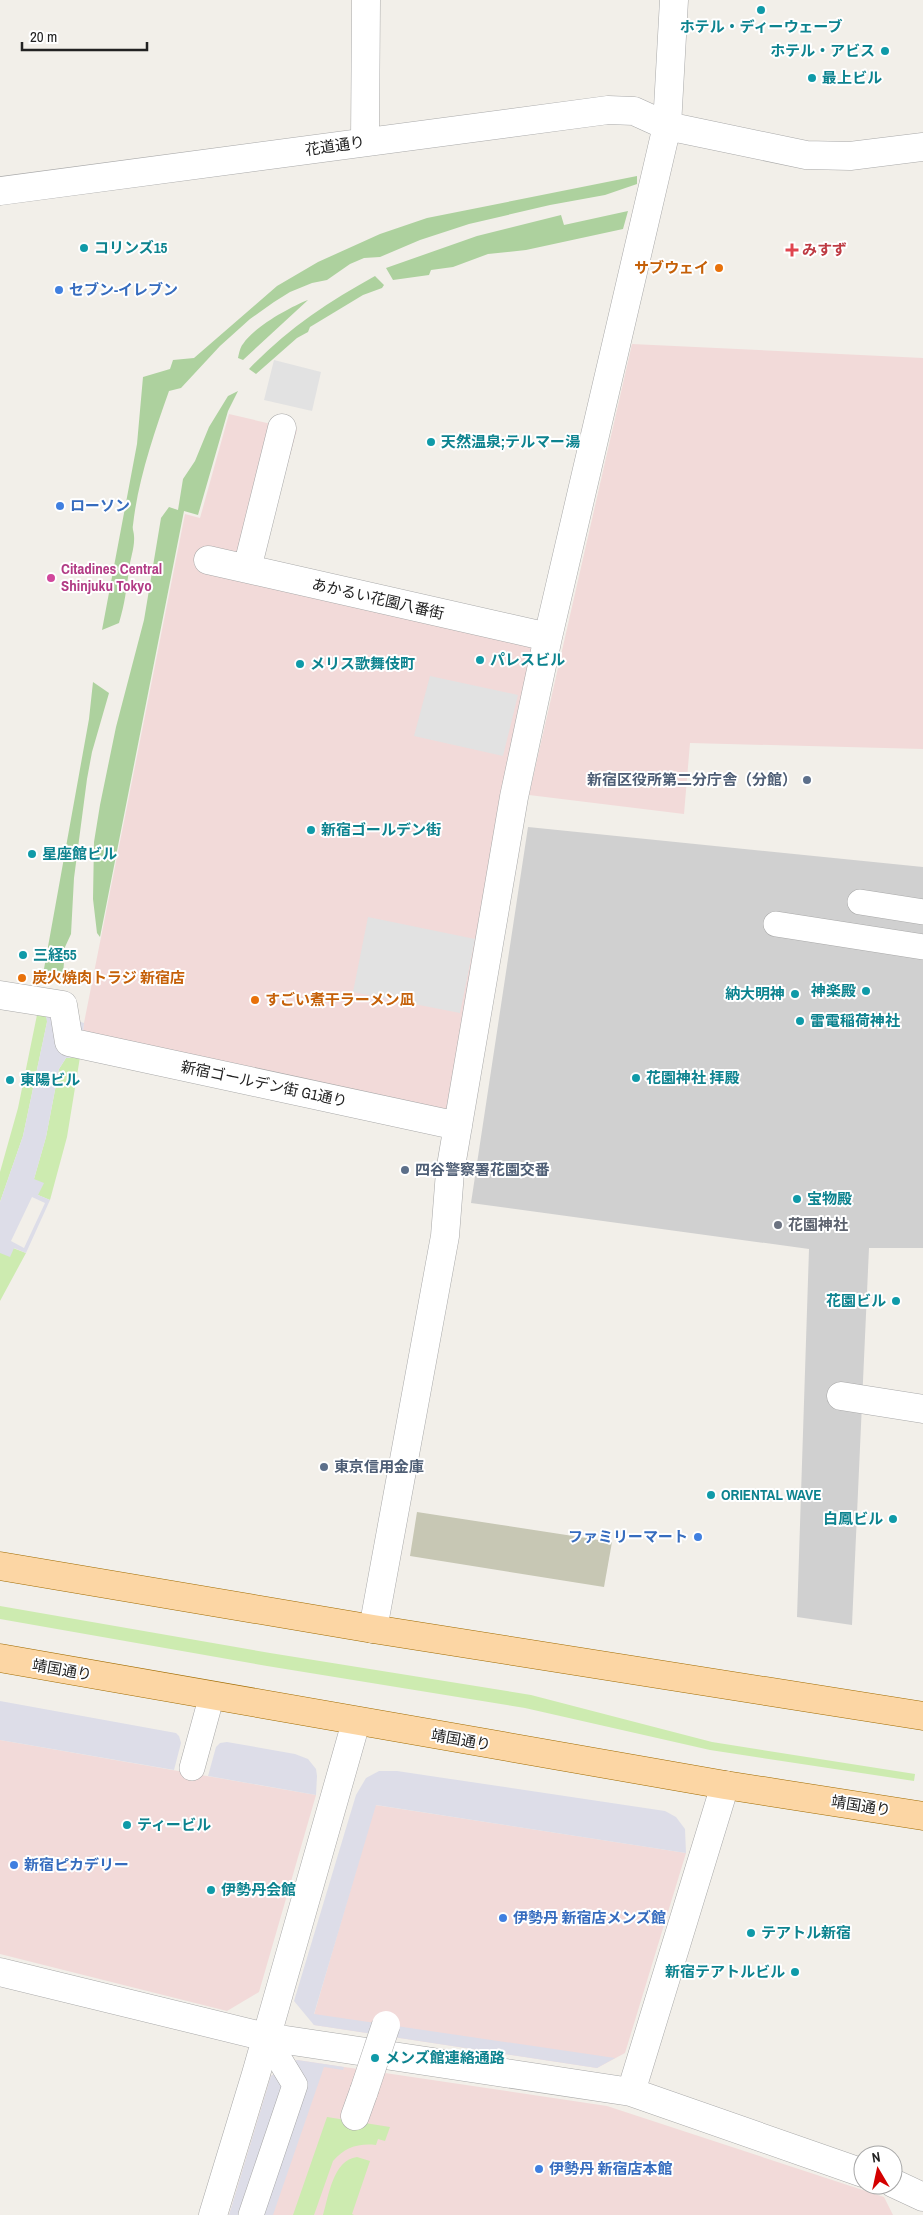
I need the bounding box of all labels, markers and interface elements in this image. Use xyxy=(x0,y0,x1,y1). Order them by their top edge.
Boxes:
marker: ホテル・ディーウェーブ xyxy=(755,4,767,16)
place label: ホテル・ディーウェーブ xyxy=(679,16,843,37)
scale bar xyxy=(22,20,148,52)
text: 20 m xyxy=(30,26,57,47)
place label: ホテル・アビス xyxy=(770,40,875,61)
marker: ホテル・アビス xyxy=(879,45,891,57)
place label: 最上ビル xyxy=(822,67,882,88)
marker: 最上ビル xyxy=(806,72,818,84)
street label: 花道通り xyxy=(304,131,366,160)
place label: コリンズ15 xyxy=(94,237,168,258)
place label: みすず xyxy=(802,239,847,260)
marker: コリンズ15 xyxy=(78,242,90,254)
marker: みすず xyxy=(786,244,798,256)
place label: サブウェイ xyxy=(634,257,709,278)
marker: サブウェイ xyxy=(713,262,725,274)
place label: セブン-イレブン xyxy=(69,279,178,300)
marker: セブン-イレブン xyxy=(53,284,65,296)
place label: 天然温泉;テルマー湯 xyxy=(441,431,580,452)
marker: 天然温泉;テルマー湯 xyxy=(425,436,437,448)
place label: ローソン xyxy=(70,495,130,516)
marker: ローソン xyxy=(54,500,66,512)
place label: Citadines Central Shinjuku Tokyo xyxy=(61,558,162,596)
marker: Citadines Central Shinjuku Tokyo xyxy=(45,572,57,584)
street label: あかるい花園八番街 xyxy=(310,573,446,624)
place label: パレスビル xyxy=(490,649,565,670)
place label: メリス歌舞伎町 xyxy=(310,653,415,674)
marker: パレスビル xyxy=(474,654,486,666)
marker: メリス歌舞伎町 xyxy=(294,658,306,670)
place label: 新宿区役所第二分庁舎（分館） xyxy=(587,769,797,790)
marker: 新宿区役所第二分庁舎（分館） xyxy=(801,774,813,786)
place label: 新宿ゴールデン街 xyxy=(321,819,441,840)
marker: 新宿ゴールデン街 xyxy=(305,824,317,836)
place label: 星座館ビル xyxy=(42,843,117,864)
marker: 星座館ビル xyxy=(26,848,38,860)
place label: 三経55 xyxy=(33,944,77,965)
marker: 三経55 xyxy=(17,949,29,961)
place label: 炭火焼肉トラジ 新宿店 xyxy=(32,967,185,988)
marker: 炭火焼肉トラジ 新宿店 xyxy=(16,972,28,984)
place label: 神楽殿 xyxy=(810,980,856,1001)
place label: 納大明神 xyxy=(725,983,785,1004)
marker: 神楽殿 xyxy=(860,985,872,997)
marker: 納大明神 xyxy=(789,988,801,1000)
place label: すごい煮干ラーメン凪 xyxy=(265,989,414,1010)
marker: すごい煮干ラーメン凪 xyxy=(249,994,261,1006)
place label: 雷電稲荷神社 xyxy=(810,1010,900,1031)
marker: 雷電稲荷神社 xyxy=(794,1015,806,1027)
street label: 新宿ゴールデン街 G1通り xyxy=(179,1056,349,1111)
place label: 花園神社 拝殿 xyxy=(646,1067,739,1088)
place label: 東陽ビル xyxy=(20,1069,80,1090)
marker: 花園神社 拝殿 xyxy=(630,1072,642,1084)
marker: 東陽ビル xyxy=(4,1074,16,1086)
place label: 四谷警察署花園交番 xyxy=(415,1159,550,1180)
marker: 四谷警察署花園交番 xyxy=(399,1164,411,1176)
place label: 宝物殿 xyxy=(807,1188,852,1209)
marker: 宝物殿 xyxy=(791,1193,803,1205)
place label: 花園神社 xyxy=(788,1214,848,1235)
marker: 花園神社 xyxy=(772,1219,784,1231)
place label: 花園ビル xyxy=(826,1290,886,1311)
marker: 花園ビル xyxy=(890,1295,902,1307)
place label: 東京信用金庫 xyxy=(334,1456,424,1477)
marker: 東京信用金庫 xyxy=(318,1461,330,1473)
place label: ORIENTAL WAVE xyxy=(721,1484,822,1505)
marker: ORIENTAL WAVE xyxy=(705,1489,717,1501)
place label: 白鳳ビル xyxy=(823,1508,883,1529)
marker: 白鳳ビル xyxy=(887,1513,899,1525)
place label: ファミリーマート xyxy=(568,1526,688,1547)
marker: ファミリーマート xyxy=(692,1531,704,1543)
street label: 靖国通り xyxy=(31,1654,93,1685)
street label: 靖国通り xyxy=(430,1724,492,1755)
street label: 靖国通り xyxy=(830,1790,892,1821)
place label: ティービル xyxy=(137,1814,211,1835)
marker: ティービル xyxy=(121,1819,133,1831)
place label: 新宿ピカデリー xyxy=(24,1854,129,1875)
marker: 新宿ピカデリー xyxy=(8,1859,20,1871)
place label: 伊勢丹会館 xyxy=(221,1879,296,1900)
marker: 伊勢丹会館 xyxy=(205,1884,217,1896)
place label: 伊勢丹 新宿店メンズ館 xyxy=(513,1907,666,1928)
marker: 伊勢丹 新宿店メンズ館 xyxy=(497,1912,509,1924)
place label: テアトル新宿 xyxy=(761,1922,851,1943)
marker: テアトル新宿 xyxy=(745,1927,757,1939)
place label: 新宿テアトルビル xyxy=(665,1961,785,1982)
marker: 新宿テアトルビル xyxy=(789,1966,801,1978)
place label: メンズ館連絡通路 xyxy=(385,2047,505,2068)
marker: メンズ館連絡通路 xyxy=(369,2052,381,2064)
north arrow xyxy=(853,2145,903,2195)
text: N xyxy=(870,2148,881,2167)
place label: 伊勢丹 新宿店本館 xyxy=(549,2158,672,2179)
marker: 伊勢丹 新宿店本館 xyxy=(533,2163,545,2175)

